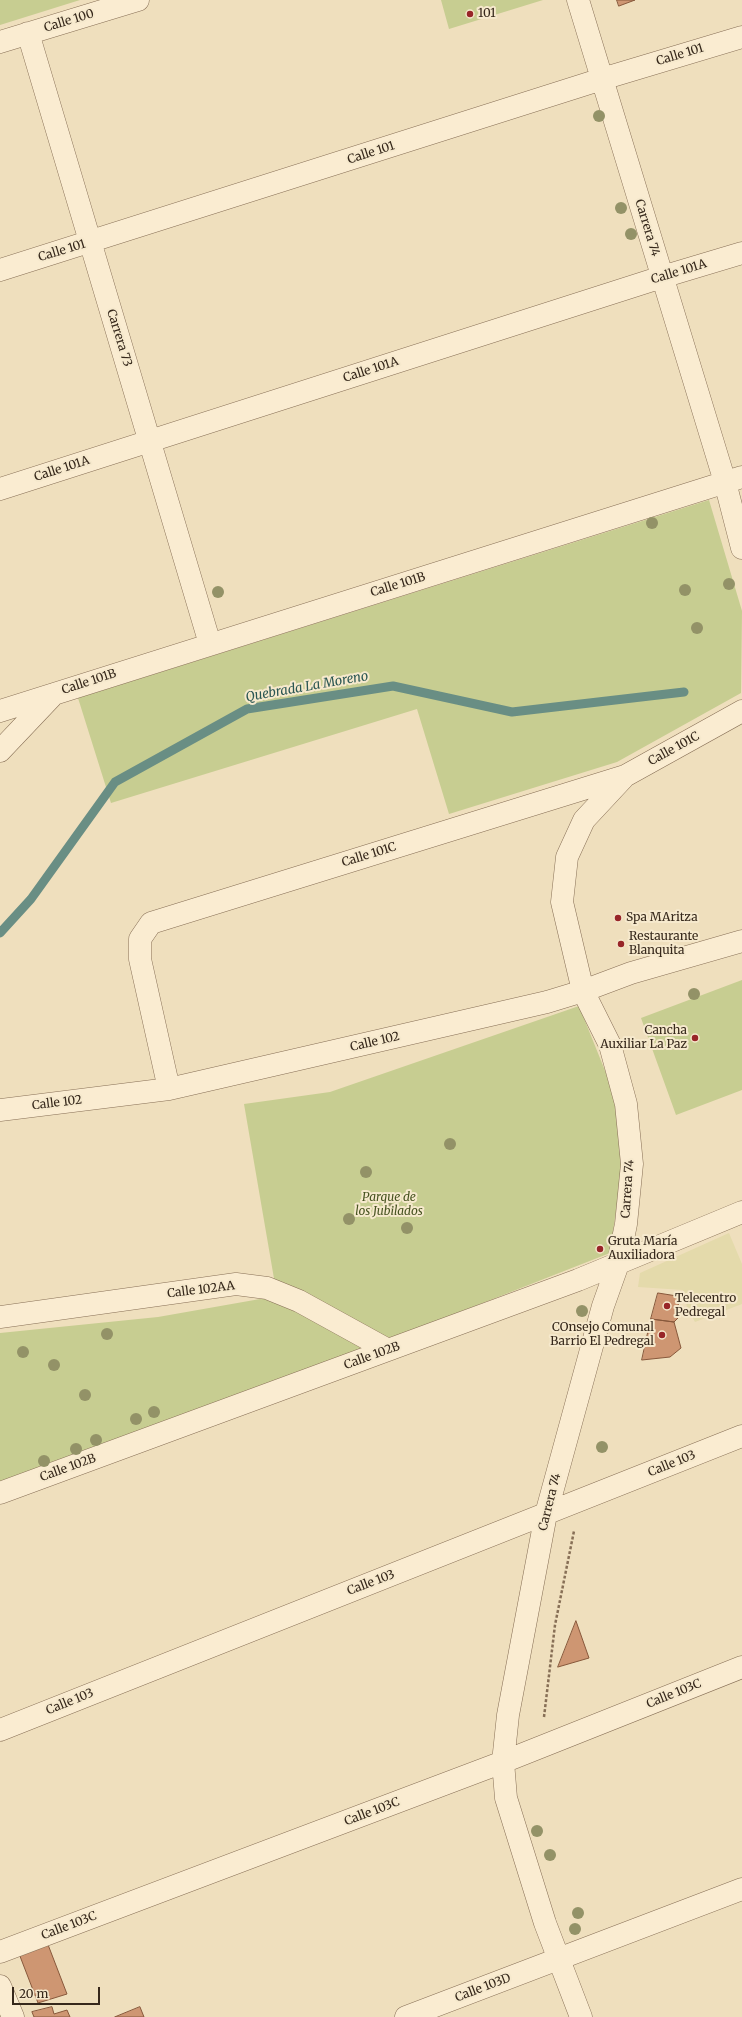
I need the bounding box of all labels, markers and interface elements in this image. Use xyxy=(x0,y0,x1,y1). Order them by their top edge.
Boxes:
street label: Calle 100 xyxy=(42,7,96,35)
place label: 101 xyxy=(478,7,496,21)
marker: 101 xyxy=(465,9,475,19)
street label: Calle 101 xyxy=(655,41,705,69)
street label: Calle 101 xyxy=(346,139,396,167)
street label: Carrera 74 xyxy=(632,198,662,258)
street label: Calle 101 xyxy=(37,237,87,265)
street label: Calle 101A xyxy=(650,257,708,287)
street label: Carrera 73 xyxy=(103,308,135,368)
street label: Calle 101A xyxy=(342,354,400,386)
street label: Calle 101A xyxy=(33,453,91,485)
street label: Calle 101B xyxy=(369,570,427,600)
street label: Calle 101B xyxy=(60,666,118,698)
water label: Quebrada La Moreno xyxy=(245,669,369,705)
street label: Calle 101C xyxy=(646,729,702,769)
street label: Calle 101C xyxy=(340,840,398,870)
place label: Spa MAritza xyxy=(626,911,698,925)
marker: Spa MAritza xyxy=(613,913,623,923)
place label: Restaurante Blanquita xyxy=(629,930,698,958)
marker: Restaurante Blanquita xyxy=(616,939,626,949)
place label: Cancha Auxiliar La Paz xyxy=(600,1024,687,1052)
street label: Calle 102 xyxy=(349,1029,401,1055)
marker: Cancha Auxiliar La Paz xyxy=(690,1033,700,1043)
street label: Calle 102 xyxy=(31,1093,83,1113)
street label: Carrera 74 xyxy=(619,1159,637,1219)
park label: Parque de los Jubilados xyxy=(355,1191,423,1219)
place label: Gruta María Auxiliadora xyxy=(608,1235,677,1263)
marker: Gruta María Auxiliadora xyxy=(595,1244,605,1254)
street label: Calle 102AA xyxy=(166,1279,236,1301)
place label: Telecentro Pedregal xyxy=(675,1292,736,1320)
marker: Telecentro Pedregal xyxy=(662,1301,672,1311)
place label: COnsejo Comunal Barrio El Pedregal xyxy=(550,1321,654,1349)
marker: COnsejo Comunal Barrio El Pedregal xyxy=(657,1330,667,1340)
street label: Calle 102B xyxy=(342,1339,402,1373)
street label: Calle 103 xyxy=(646,1448,698,1480)
street label: Calle 102B xyxy=(38,1451,98,1485)
street label: Carrera 74 xyxy=(536,1472,564,1532)
street label: Calle 103 xyxy=(345,1567,397,1599)
street label: Calle 103C xyxy=(644,1676,704,1712)
street label: Calle 103 xyxy=(44,1686,96,1718)
street label: Calle 103C xyxy=(342,1795,402,1829)
street label: Calle 103C xyxy=(39,1909,99,1943)
street label: Calle 103D xyxy=(453,1971,513,2005)
scale bar xyxy=(14,1979,102,2005)
text: 20 m xyxy=(19,1986,48,2001)

